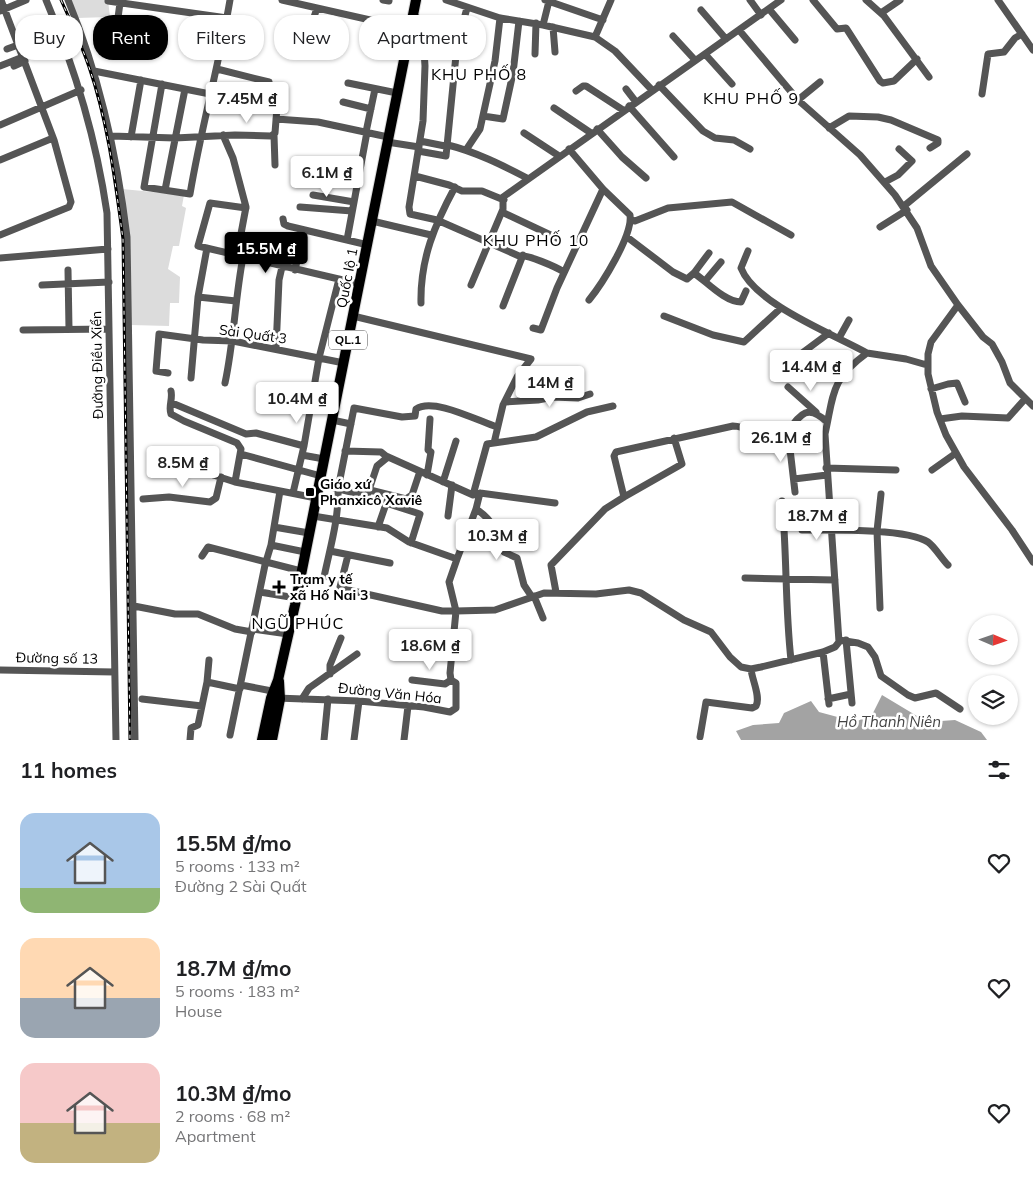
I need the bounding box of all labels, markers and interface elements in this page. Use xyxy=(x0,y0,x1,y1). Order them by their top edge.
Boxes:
chip: Buy xyxy=(15,15,83,60)
chip: Rent xyxy=(93,15,168,60)
chip: Filters xyxy=(178,15,264,60)
chip: New xyxy=(274,15,349,60)
chip: Apartment xyxy=(359,15,486,60)
district label: KHU PHỐ 8 xyxy=(431,64,527,84)
pin: 7.45M ₫ xyxy=(201,82,293,124)
text: 7.45M ₫ xyxy=(217,88,277,108)
district label: KHU PHỐ 9 xyxy=(703,88,799,108)
pin: 6.1M ₫ xyxy=(286,156,368,198)
text: 6.1M ₫ xyxy=(301,162,353,182)
district label: KHU PHỐ 10 xyxy=(483,230,589,250)
pin: 15.5M ₫ xyxy=(220,232,312,274)
text: 15.5M ₫ xyxy=(236,238,296,258)
street label: Quốc lộ 1 xyxy=(332,246,362,310)
street label: Đường Điều Xiển xyxy=(87,311,107,419)
street label: Sài Quất 3 xyxy=(218,320,288,348)
road number: QL.1 xyxy=(329,330,367,350)
pin: 14.4M ₫ xyxy=(765,350,857,392)
text: 14.4M ₫ xyxy=(781,356,841,376)
pin: 14M ₫ xyxy=(515,366,585,408)
text: 14M ₫ xyxy=(526,372,574,392)
pin: 10.4M ₫ xyxy=(251,382,343,424)
text: 10.4M ₫ xyxy=(267,388,327,408)
pin: 26.1M ₫ xyxy=(735,420,827,463)
text: 26.1M ₫ xyxy=(751,427,811,447)
pin: 8.5M ₫ xyxy=(142,446,224,488)
text: 8.5M ₫ xyxy=(157,452,209,472)
place label: Giáo xứ Phanxicô Xaviê xyxy=(320,475,423,509)
marker: Giáo xứ Phanxicô Xaviê xyxy=(304,486,316,498)
pin: 18.7M ₫ xyxy=(771,498,863,541)
text: 18.7M ₫ xyxy=(787,505,847,525)
pin: 10.3M ₫ xyxy=(451,518,543,561)
text: 10.3M ₫ xyxy=(467,525,527,545)
place label: Trạm y tế xã Hố Nai 3 xyxy=(289,570,368,604)
marker: Trạm y tế xã Hố Nai 3 xyxy=(272,580,286,594)
district label: NGŨ PHÚC xyxy=(252,613,344,633)
north arrow xyxy=(968,615,1018,665)
map controls xyxy=(968,615,1018,725)
pin: 18.6M ₫ xyxy=(384,628,476,671)
text: 18.6M ₫ xyxy=(400,635,460,655)
street label: Đường số 13 xyxy=(16,648,98,668)
button: layers xyxy=(968,675,1018,725)
street label: Đường Văn Hóa xyxy=(337,679,443,707)
water label: Hồ Thanh Niên xyxy=(837,712,941,731)
icon: filters xyxy=(985,756,1013,784)
text: 11 homes xyxy=(20,757,117,783)
text: 15.5M ₫/mo xyxy=(175,830,291,856)
icon: home xyxy=(60,833,120,893)
icon: heart xyxy=(985,849,1013,877)
text: 5 rooms · 133 m² xyxy=(175,856,300,876)
text: Đường 2 Sài Quất xyxy=(175,876,307,896)
text: 18.7M ₫/mo xyxy=(175,955,291,981)
icon: home xyxy=(60,958,120,1018)
icon: heart xyxy=(985,974,1013,1002)
text: 5 rooms · 183 m² xyxy=(175,981,300,1001)
text: House xyxy=(175,1001,222,1021)
text: 10.3M ₫/mo xyxy=(175,1080,291,1106)
icon: home xyxy=(60,1083,120,1143)
icon: heart xyxy=(985,1099,1013,1127)
text: 2 rooms · 68 m² xyxy=(175,1106,290,1126)
text: Apartment xyxy=(175,1126,256,1146)

